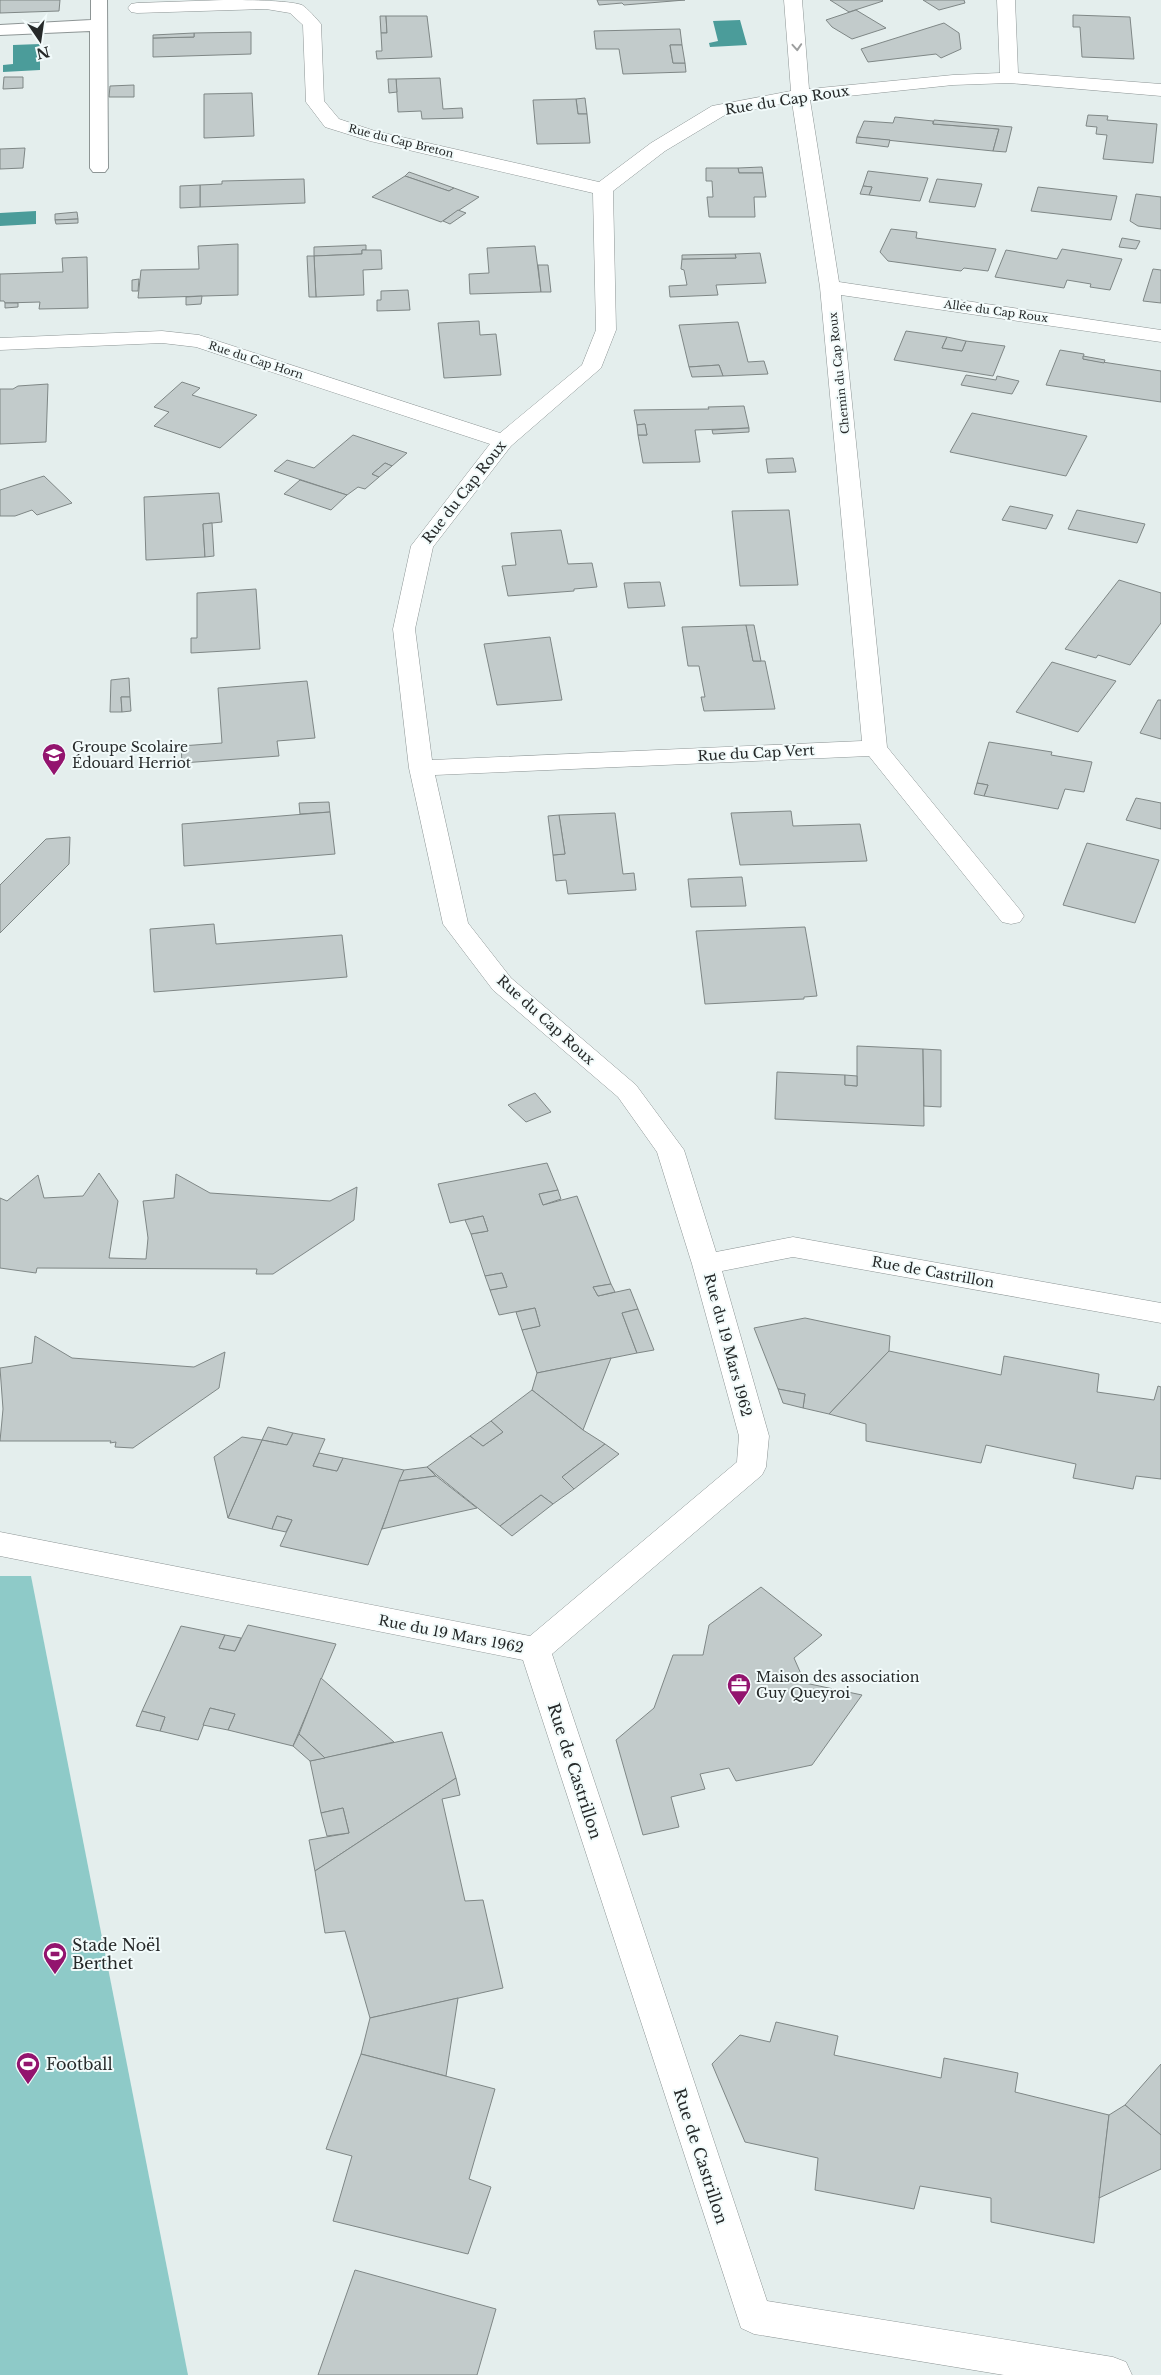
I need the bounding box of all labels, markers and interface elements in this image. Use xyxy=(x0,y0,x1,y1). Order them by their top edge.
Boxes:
north arrow xyxy=(15,15,65,65)
text: N xyxy=(34,42,51,63)
one-way arrow xyxy=(791,44,802,52)
street label: Rue du Cap Roux xyxy=(723,81,851,119)
street label: Rue du Cap Breton xyxy=(347,121,455,161)
street label: Allée du Cap Roux xyxy=(942,297,1049,325)
street label: Chemin du Cap Roux xyxy=(826,311,852,435)
street label: Rue du Cap Horn xyxy=(207,338,306,382)
street label: Rue du Cap Roux xyxy=(418,437,510,547)
place label: Groupe Scolaire Édouard Herriot xyxy=(72,738,192,772)
street label: Rue du Cap Vert xyxy=(697,741,816,765)
school or university icon: Groupe Scolaire Édouard Herriot xyxy=(41,742,67,776)
street label: Rue du Cap Roux xyxy=(493,971,599,1069)
street label: Rue de Castrillon xyxy=(870,1252,996,1292)
street label: Rue du 19 Mars 1962 xyxy=(700,1271,756,1419)
street label: Rue du 19 Mars 1962 xyxy=(377,1611,525,1657)
place label: Maison des association Guy Queyroi xyxy=(756,1668,920,1702)
office icon: Maison des association Guy Queyroi xyxy=(726,1672,752,1706)
street label: Rue de Castrillon xyxy=(544,1701,606,1841)
place label: Stade Noël Berthet xyxy=(72,1935,160,1973)
sports icon: Stade Noël Berthet xyxy=(42,1941,68,1975)
sports icon: Football xyxy=(15,2051,41,2085)
place label: Football xyxy=(46,2054,113,2074)
street label: Rue de Castrillon xyxy=(670,2086,732,2226)

